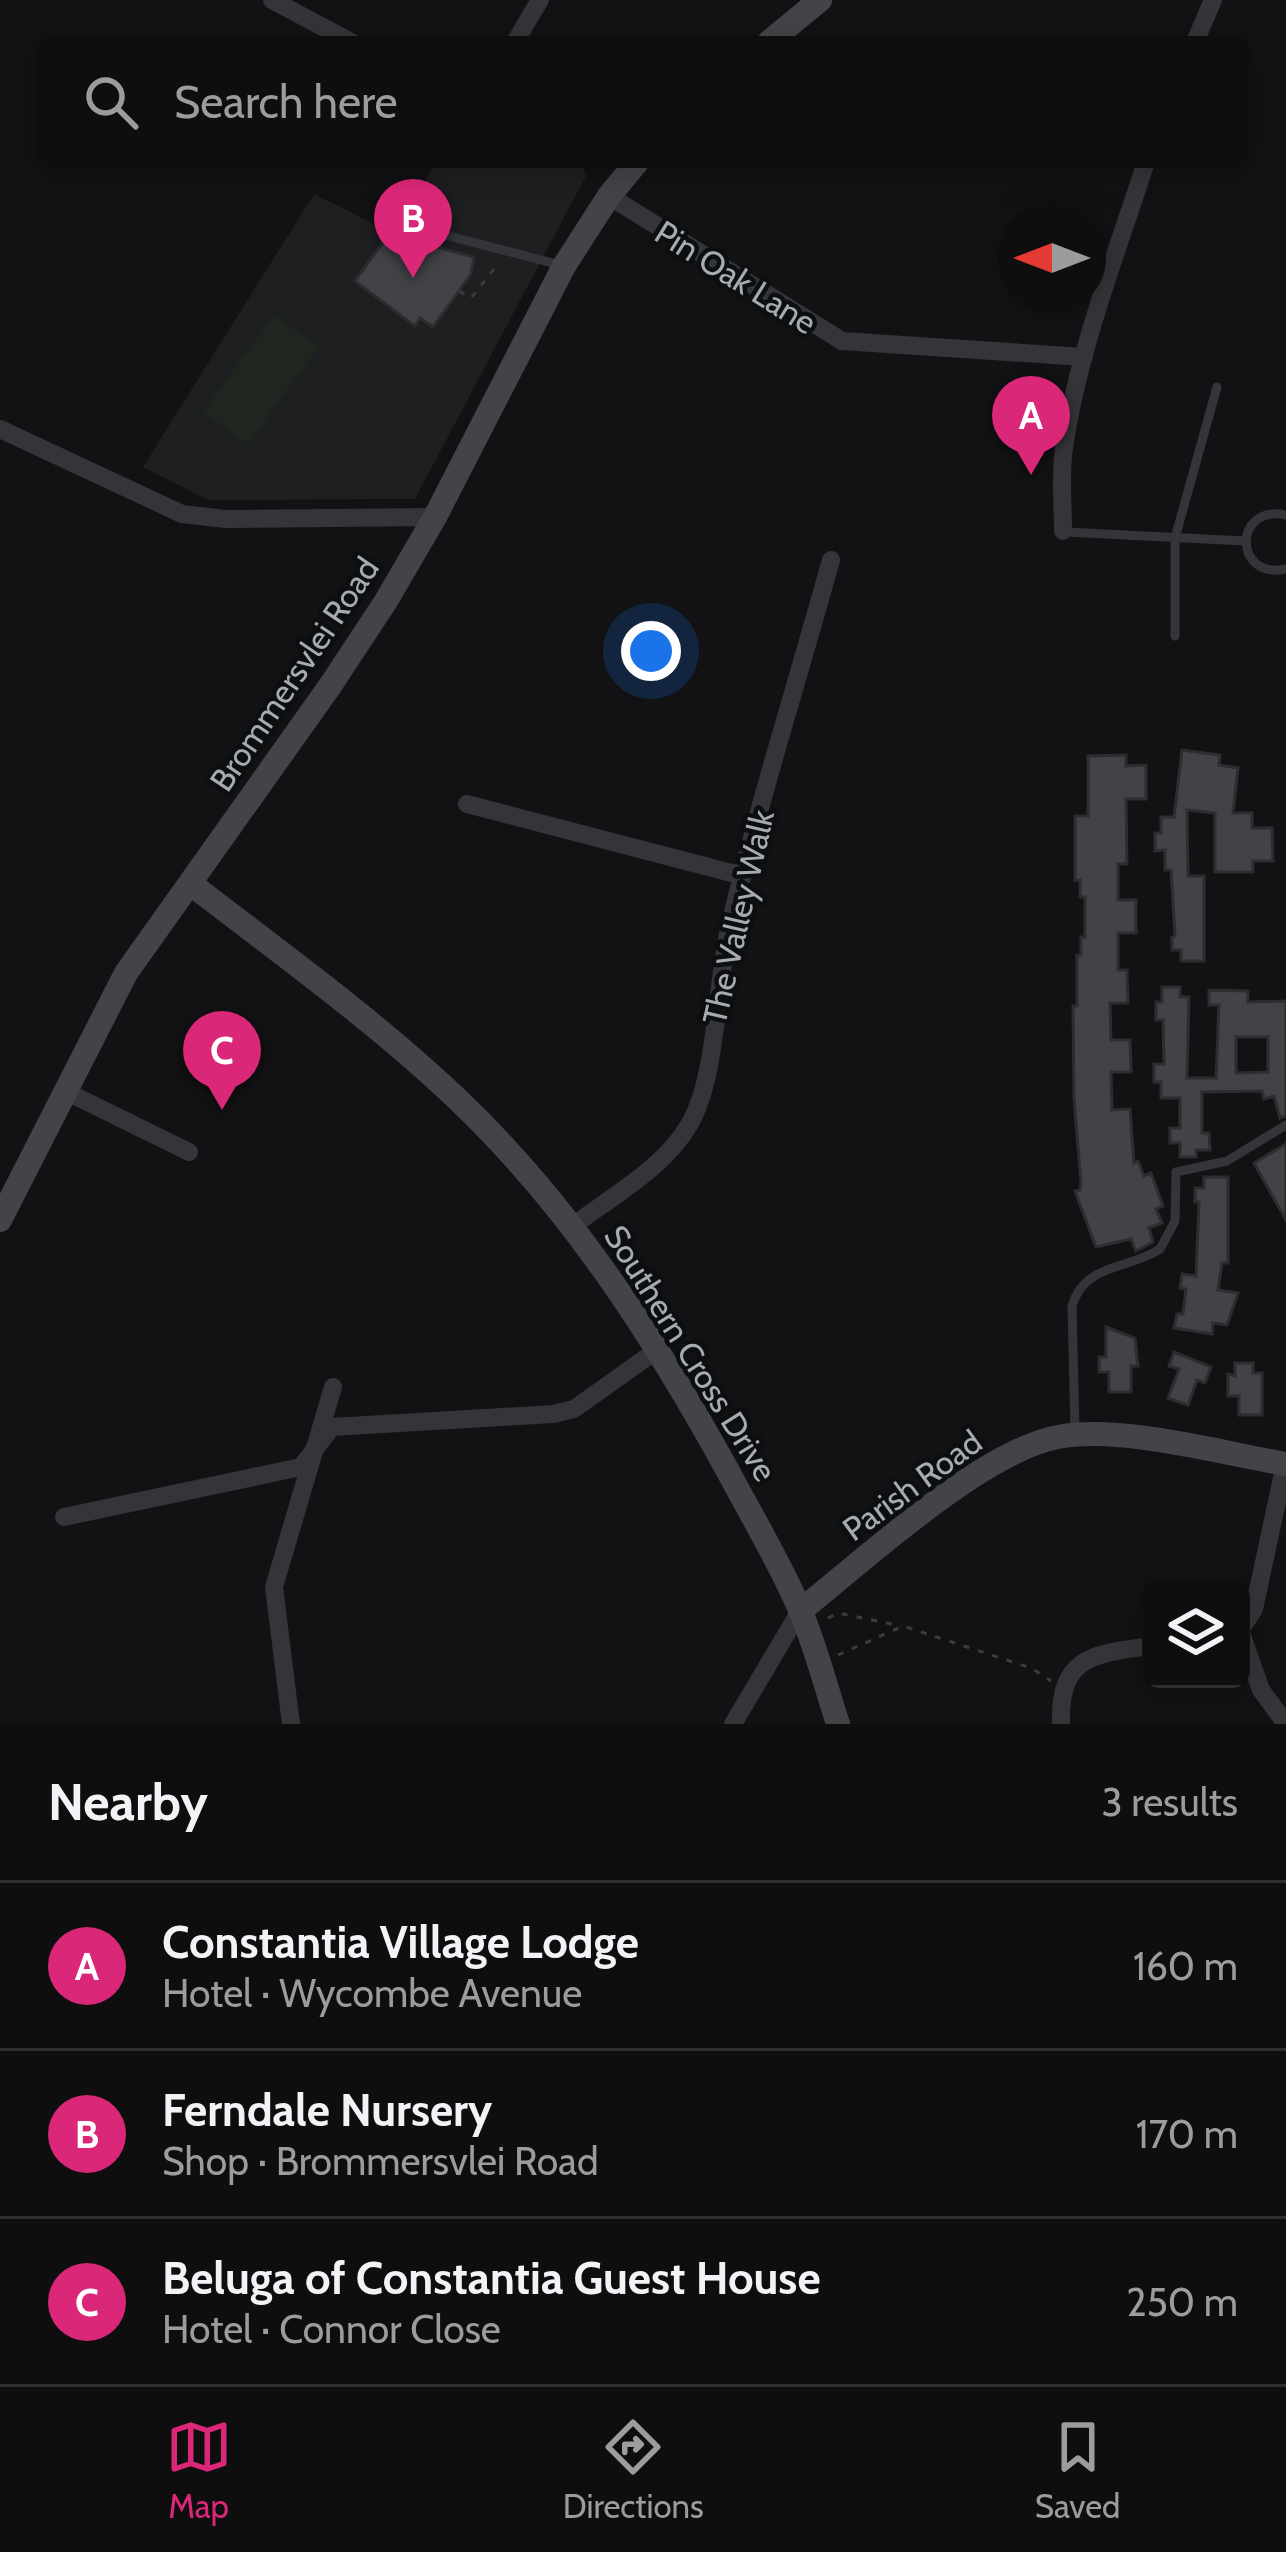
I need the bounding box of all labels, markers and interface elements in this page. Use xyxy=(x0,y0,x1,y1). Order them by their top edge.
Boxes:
search box xyxy=(36,36,1250,168)
icon: search xyxy=(78,69,144,135)
text: Search here xyxy=(174,75,398,129)
pin: B xyxy=(374,179,452,278)
north arrow xyxy=(998,204,1106,312)
street label: Pin Oak Lane xyxy=(648,212,824,342)
pin: A xyxy=(992,376,1070,475)
street label: Brommersvlei Road xyxy=(201,550,387,798)
your location xyxy=(621,621,681,681)
street label: The Valley Walk xyxy=(694,806,782,1028)
pin: C xyxy=(183,1011,261,1110)
street label: Southern Cross Drive xyxy=(596,1218,786,1488)
street label: Parish Road xyxy=(835,1421,989,1549)
map controls xyxy=(1142,1580,1250,1688)
button: layers xyxy=(1142,1580,1250,1688)
text: Nearby xyxy=(48,1771,208,1833)
text: 3 results xyxy=(1101,1778,1238,1826)
text: Constantia Village Lodge xyxy=(162,1915,639,1969)
text: A xyxy=(75,1942,99,1990)
text: 160 m xyxy=(1133,1942,1238,1990)
text: Hotel · Wycombe Avenue xyxy=(162,1969,582,2017)
text: Ferndale Nursery xyxy=(162,2083,492,2137)
text: B xyxy=(75,2110,99,2158)
text: 170 m xyxy=(1136,2110,1238,2158)
text: Shop · Brommersvlei Road xyxy=(162,2137,599,2185)
text: Beluga of Constantia Guest House xyxy=(162,2251,821,2305)
text: C xyxy=(75,2278,99,2326)
text: 250 m xyxy=(1126,2278,1238,2326)
text: Hotel · Connor Close xyxy=(162,2305,501,2353)
tab: Map xyxy=(166,2414,232,2526)
tab: Directions xyxy=(563,2414,704,2526)
tab: Saved xyxy=(1035,2414,1120,2526)

